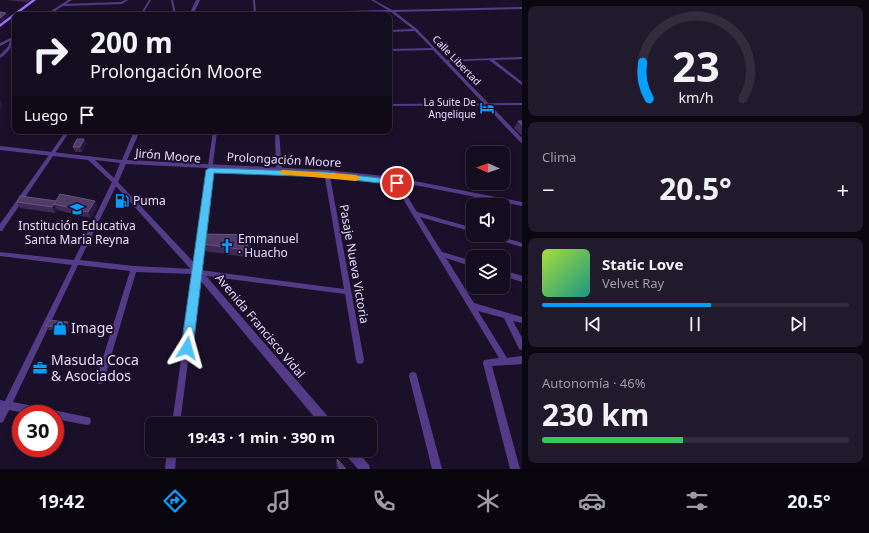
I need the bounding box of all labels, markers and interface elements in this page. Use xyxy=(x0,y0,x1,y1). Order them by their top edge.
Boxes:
text: 200 m xyxy=(90,23,173,61)
icon: right xyxy=(24,28,76,80)
street label: Calle Libertad xyxy=(430,32,484,88)
text: 23 xyxy=(672,38,719,94)
text: Prolongación Moore xyxy=(90,59,262,83)
text: km/h xyxy=(678,87,713,106)
place label: La Suite De Angelique xyxy=(424,95,476,121)
hotel icon: La Suite De Angelique xyxy=(479,100,495,116)
icon: arrive xyxy=(76,104,98,126)
text: Luego xyxy=(24,105,68,125)
street label: Jirón Moore xyxy=(134,144,202,167)
north arrow xyxy=(466,146,510,190)
map controls xyxy=(466,146,510,294)
street label: Prolongación Moore xyxy=(226,148,342,171)
text: Clima xyxy=(542,148,576,166)
pin xyxy=(380,166,414,200)
text: 20.5° xyxy=(659,168,732,209)
icon: arrive xyxy=(386,172,408,194)
text: − xyxy=(542,174,555,204)
text: + xyxy=(836,174,849,204)
place label: Puma xyxy=(133,192,166,209)
fuel station icon: Puma xyxy=(114,193,130,209)
button: sound xyxy=(466,198,510,242)
school or university icon: Institución Educativa Santa Maria Reyna xyxy=(69,201,85,217)
street label: Pasaje Nueva Victoria xyxy=(336,203,373,325)
place label: Institución Educativa Santa Maria Reyna xyxy=(18,217,136,248)
place label: Emmanuel · Huacho xyxy=(238,230,299,261)
church icon: Emmanuel · Huacho xyxy=(219,238,235,254)
button: layers xyxy=(466,250,510,294)
text: Static Love xyxy=(602,254,683,274)
street label: Avenida Francisco Vidal xyxy=(212,270,309,382)
text: Velvet Ray xyxy=(602,274,664,292)
icon: previous xyxy=(582,313,604,335)
icon: pause xyxy=(684,313,706,335)
icon: next xyxy=(787,313,809,335)
place label: Image xyxy=(71,318,113,337)
shop icon: Image xyxy=(52,320,68,336)
position arrow xyxy=(166,327,208,369)
place label: Masuda Coca & Asociados xyxy=(51,350,139,385)
office icon: Masuda Coca & Asociados xyxy=(32,360,48,376)
text: Autonomía · 46% xyxy=(542,374,646,392)
text: 230 km xyxy=(542,394,649,435)
speed limit sign: 30 xyxy=(12,405,64,457)
text: 19:43 · 1 min · 390 m xyxy=(187,427,335,447)
icon: directions xyxy=(161,487,189,515)
icon: music xyxy=(265,487,293,515)
icon: phone xyxy=(370,487,398,515)
icon: climate xyxy=(474,487,502,515)
icon: car xyxy=(578,487,606,515)
icon: filters xyxy=(683,487,711,515)
text: 19:42 xyxy=(38,489,84,513)
text: 20.5° xyxy=(787,489,831,513)

